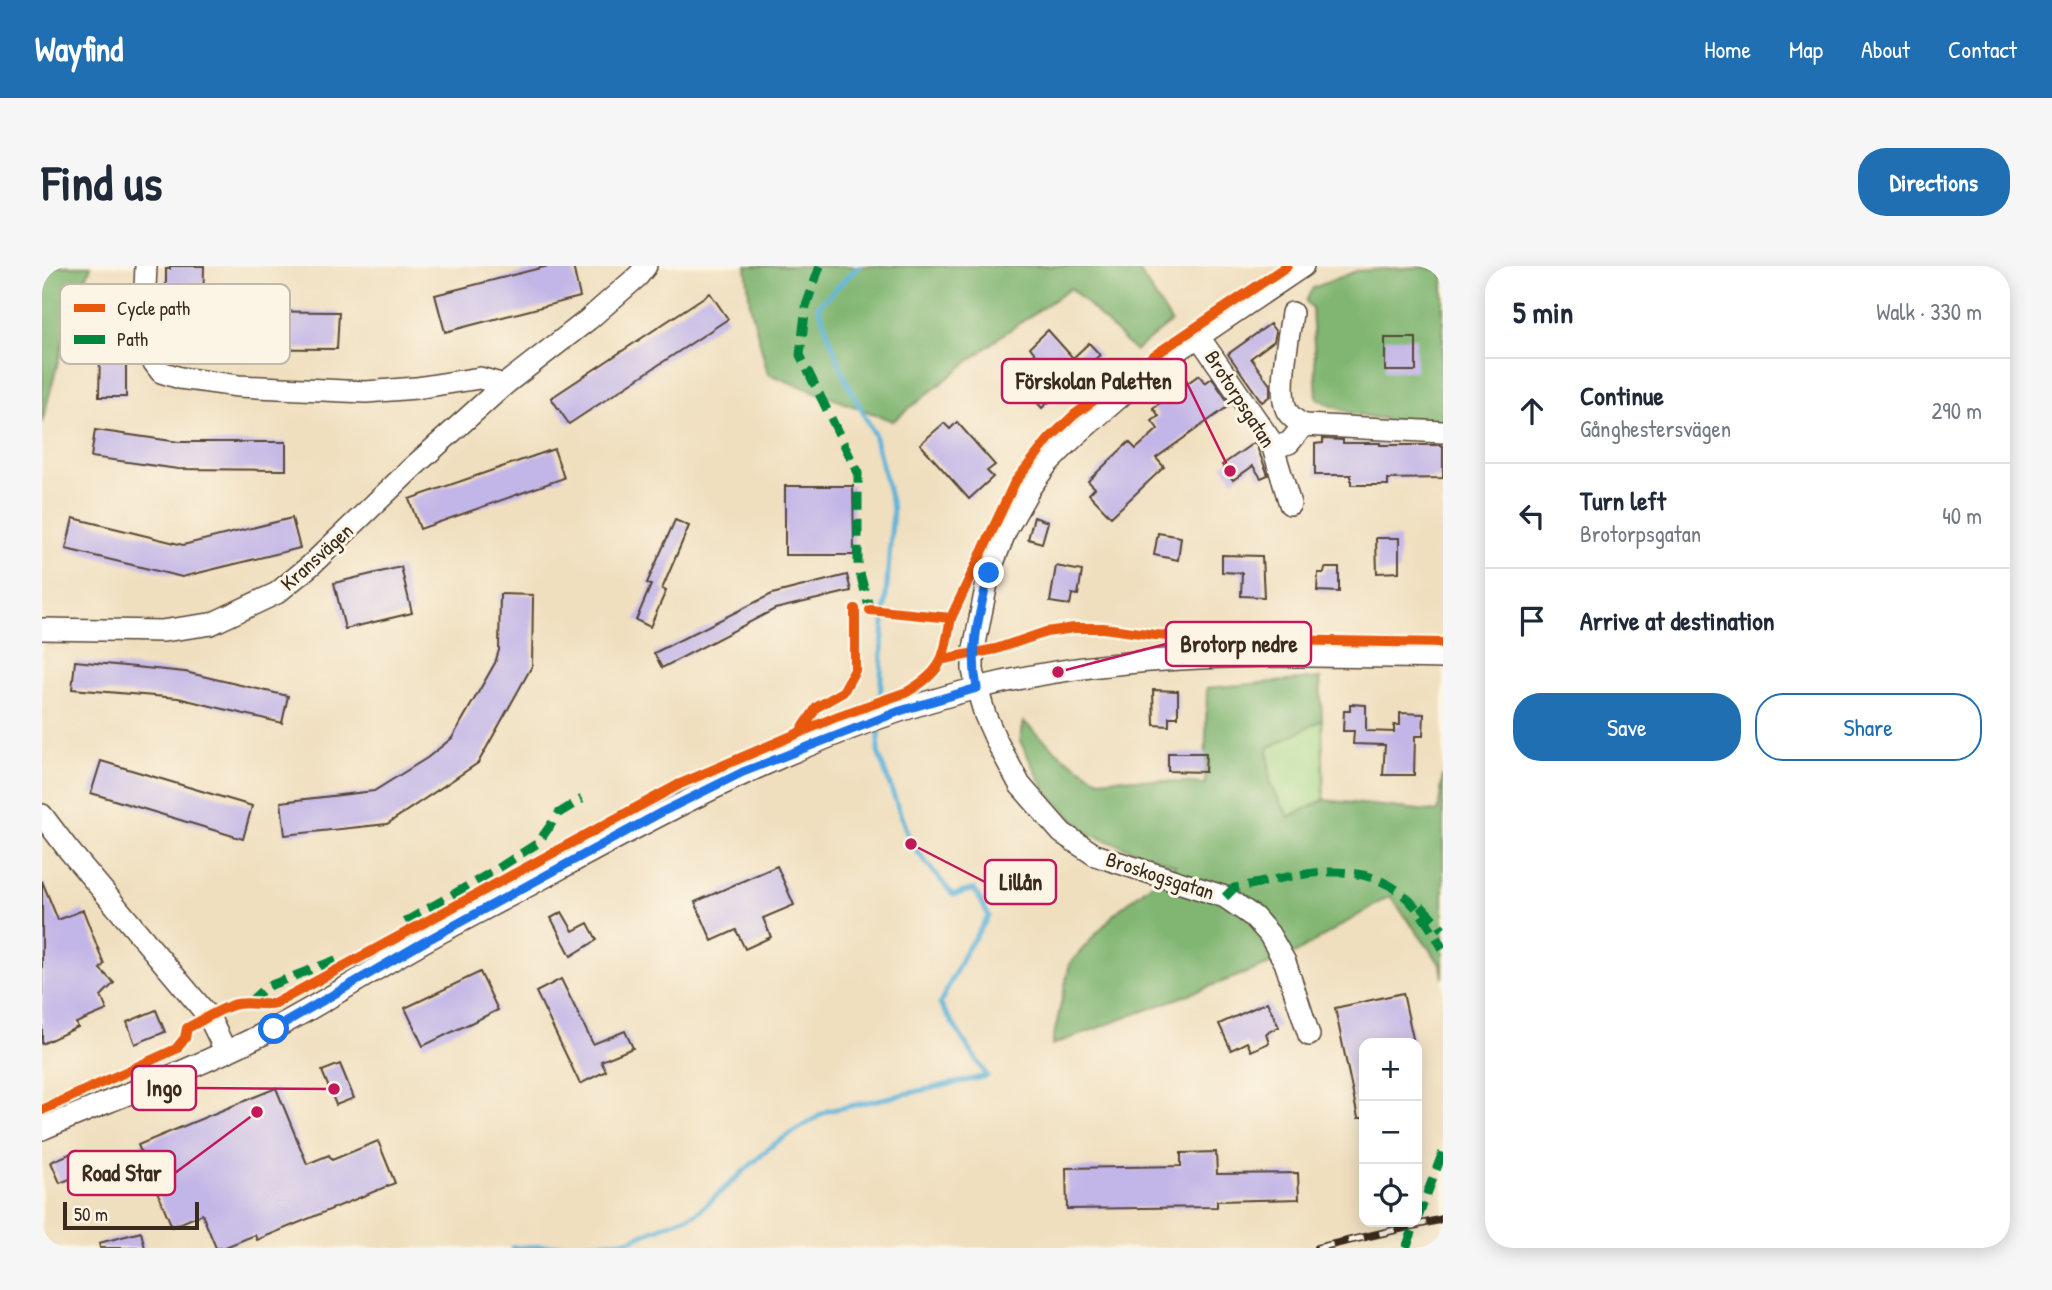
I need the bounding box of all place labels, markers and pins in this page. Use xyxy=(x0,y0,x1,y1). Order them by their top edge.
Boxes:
callout: Förskolan Paletten xyxy=(1002,359,1186,403)
callout: Brotorp nedre xyxy=(1166,622,1311,666)
callout: Lillån xyxy=(985,860,1056,904)
callout: Ingo xyxy=(132,1066,196,1110)
callout: Road Star xyxy=(68,1151,175,1195)

